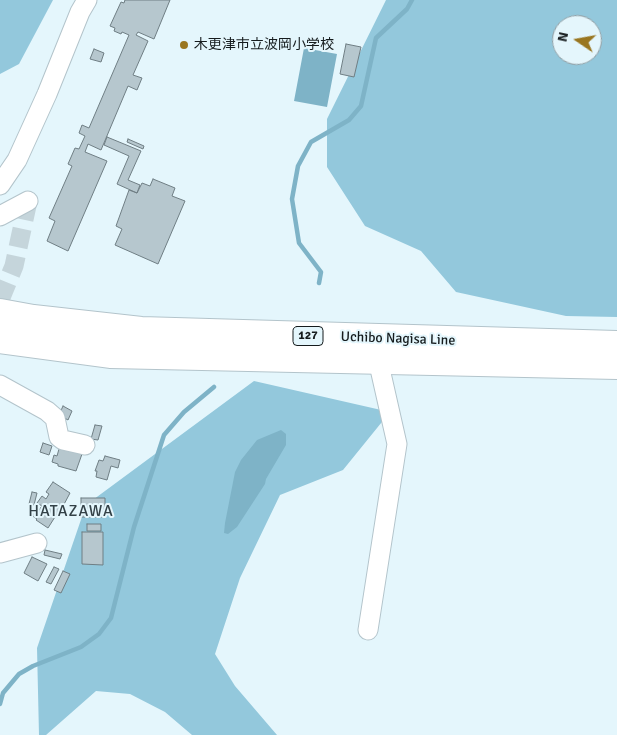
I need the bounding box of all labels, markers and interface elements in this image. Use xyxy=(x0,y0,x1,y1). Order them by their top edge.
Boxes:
north arrow xyxy=(552,15,602,65)
text: N xyxy=(553,30,572,44)
place label: 木更津市立波岡小学校 xyxy=(194,37,334,53)
marker: 木更津市立波岡小学校 xyxy=(178,39,190,51)
road number: 127 xyxy=(293,326,323,346)
street label: Uchibo Nagisa Line xyxy=(340,329,456,349)
district label: HATAZAWA xyxy=(27,502,115,522)

